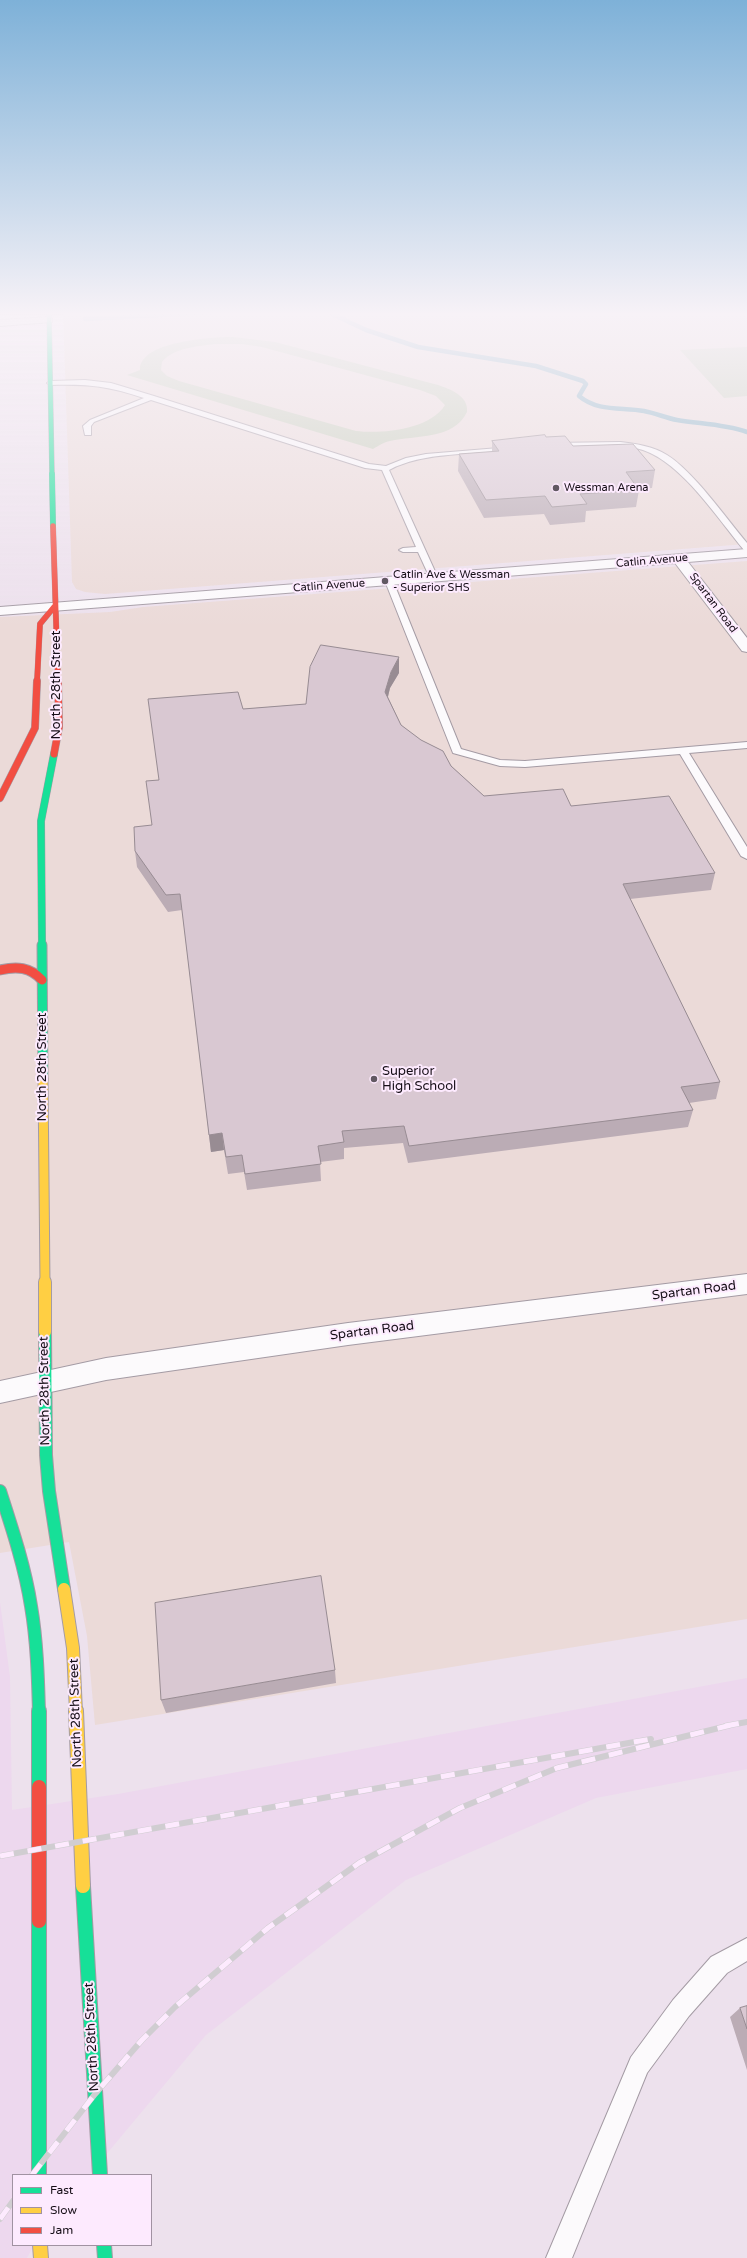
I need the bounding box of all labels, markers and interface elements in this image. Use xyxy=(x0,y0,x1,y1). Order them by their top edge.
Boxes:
place label: Wessman Arena xyxy=(564,481,649,495)
marker: Wessman Arena xyxy=(551,483,561,493)
street label: Catlin Avenue xyxy=(615,551,689,571)
place label: Catlin Ave & Wessman - Superior SHS xyxy=(393,568,510,594)
street label: Spartan Road xyxy=(686,570,740,636)
marker: Catlin Ave & Wessman - Superior SHS xyxy=(380,576,390,586)
street label: Catlin Avenue xyxy=(292,577,366,595)
street label: North 28th Street xyxy=(49,630,65,740)
street label: North 28th Street xyxy=(35,1012,51,1122)
place label: Superior High School xyxy=(382,1064,456,1095)
marker: Superior High School xyxy=(369,1074,379,1084)
street label: Spartan Road xyxy=(651,1278,737,1304)
street label: Spartan Road xyxy=(329,1318,415,1344)
street label: North 28th Street xyxy=(36,1336,54,1446)
street label: North 28th Street xyxy=(66,1658,86,1768)
street label: North 28th Street xyxy=(81,1982,103,2092)
legend xyxy=(12,2174,152,2246)
text: Fast xyxy=(50,2183,73,2197)
text: Slow xyxy=(50,2203,77,2217)
text: Jam xyxy=(50,2223,73,2237)

